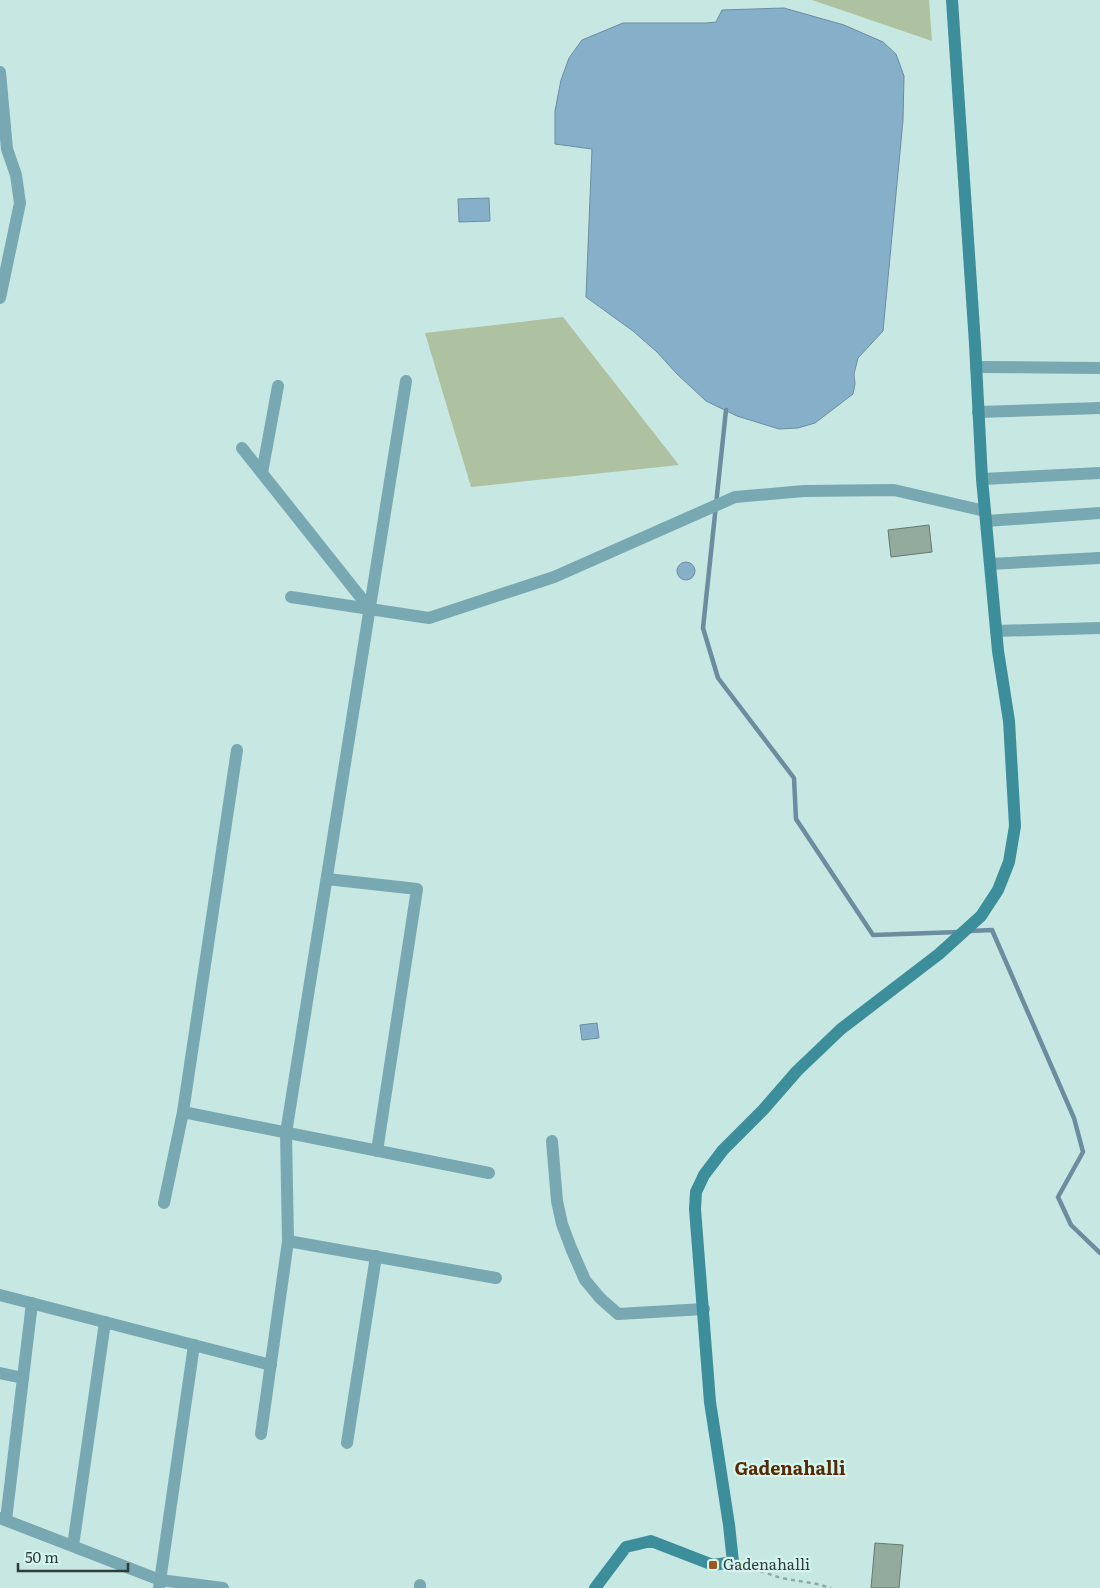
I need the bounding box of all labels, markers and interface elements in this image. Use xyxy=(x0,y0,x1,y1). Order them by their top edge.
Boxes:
district label: Gadenahalli xyxy=(734,1454,846,1481)
scale bar xyxy=(18,1540,128,1572)
text: 50 m xyxy=(25,1545,59,1568)
place label: Gadenahalli xyxy=(723,1552,810,1575)
marker: Gadenahalli xyxy=(707,1559,719,1571)

